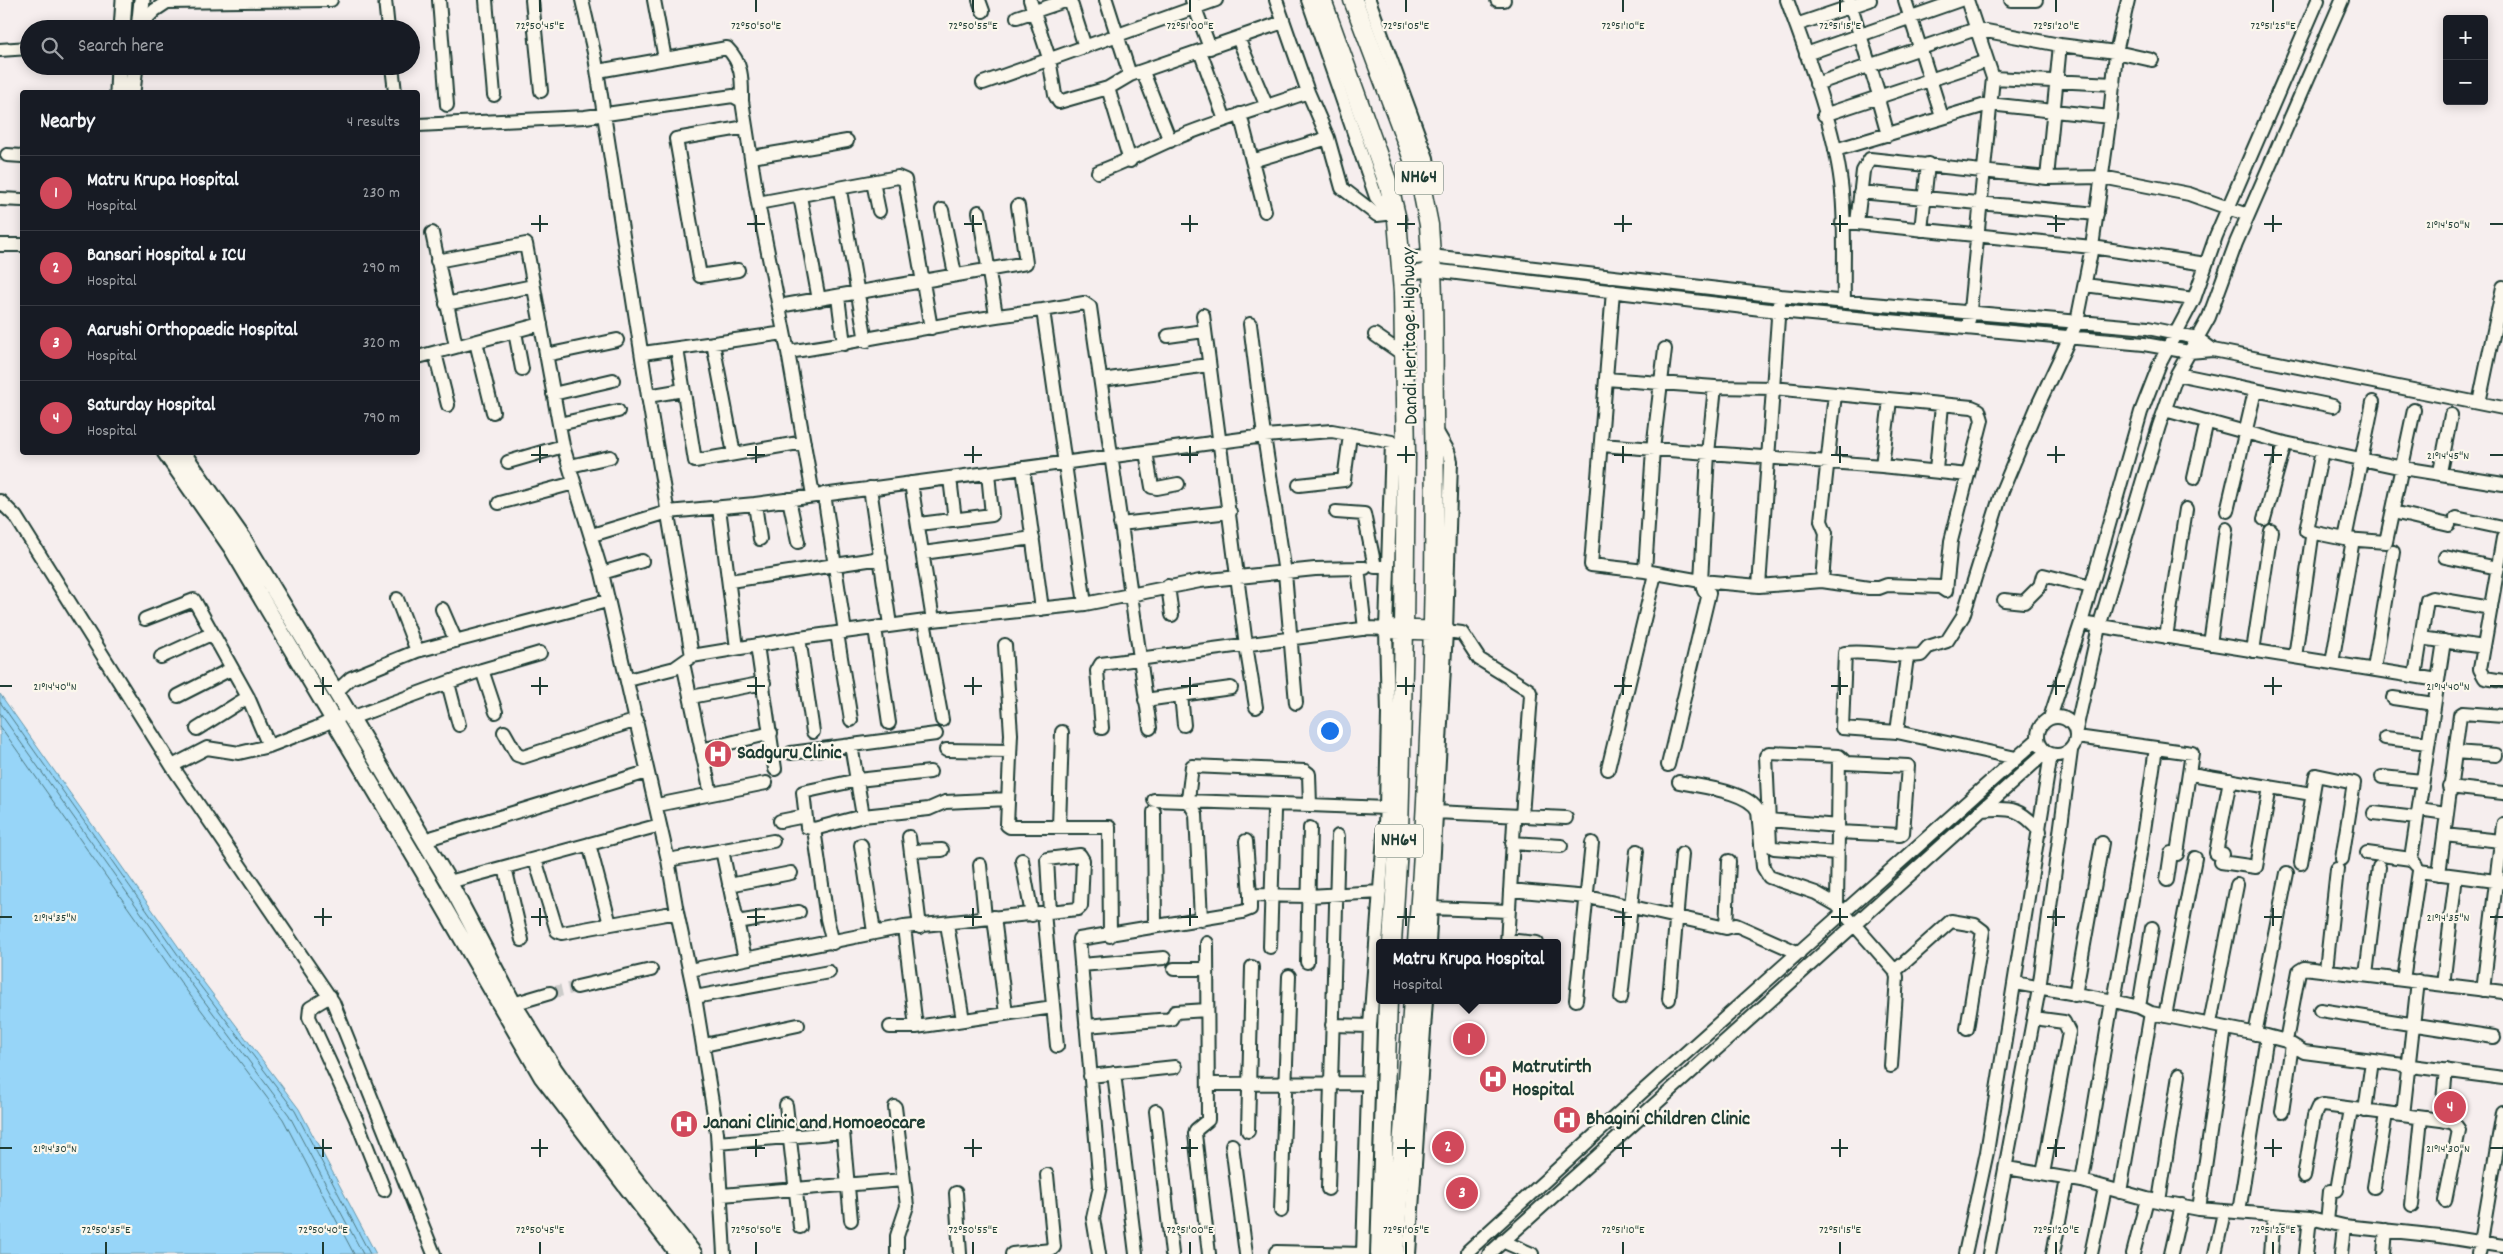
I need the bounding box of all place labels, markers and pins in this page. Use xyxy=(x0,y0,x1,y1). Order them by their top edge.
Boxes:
hospital icon: Sadguru Clinic xyxy=(703,739,733,769)
place label: Sadguru Clinic xyxy=(737,740,842,768)
pin: 1 xyxy=(1453,1020,1485,1058)
place label: Matrutirth Hospital xyxy=(1512,1054,1592,1105)
hospital icon: Matrutirth Hospital xyxy=(1478,1064,1508,1094)
pin: 4 xyxy=(2434,1088,2466,1126)
hospital icon: Bhagini Children Clinic xyxy=(1552,1105,1582,1135)
place label: Bhagini Children Clinic xyxy=(1586,1106,1750,1134)
hospital icon: Janani Clinic and Homoeocare xyxy=(669,1109,699,1139)
place label: Janani Clinic and Homoeocare xyxy=(703,1110,925,1138)
pin: 2 xyxy=(1432,1128,1464,1166)
pin: 3 xyxy=(1446,1174,1478,1212)

